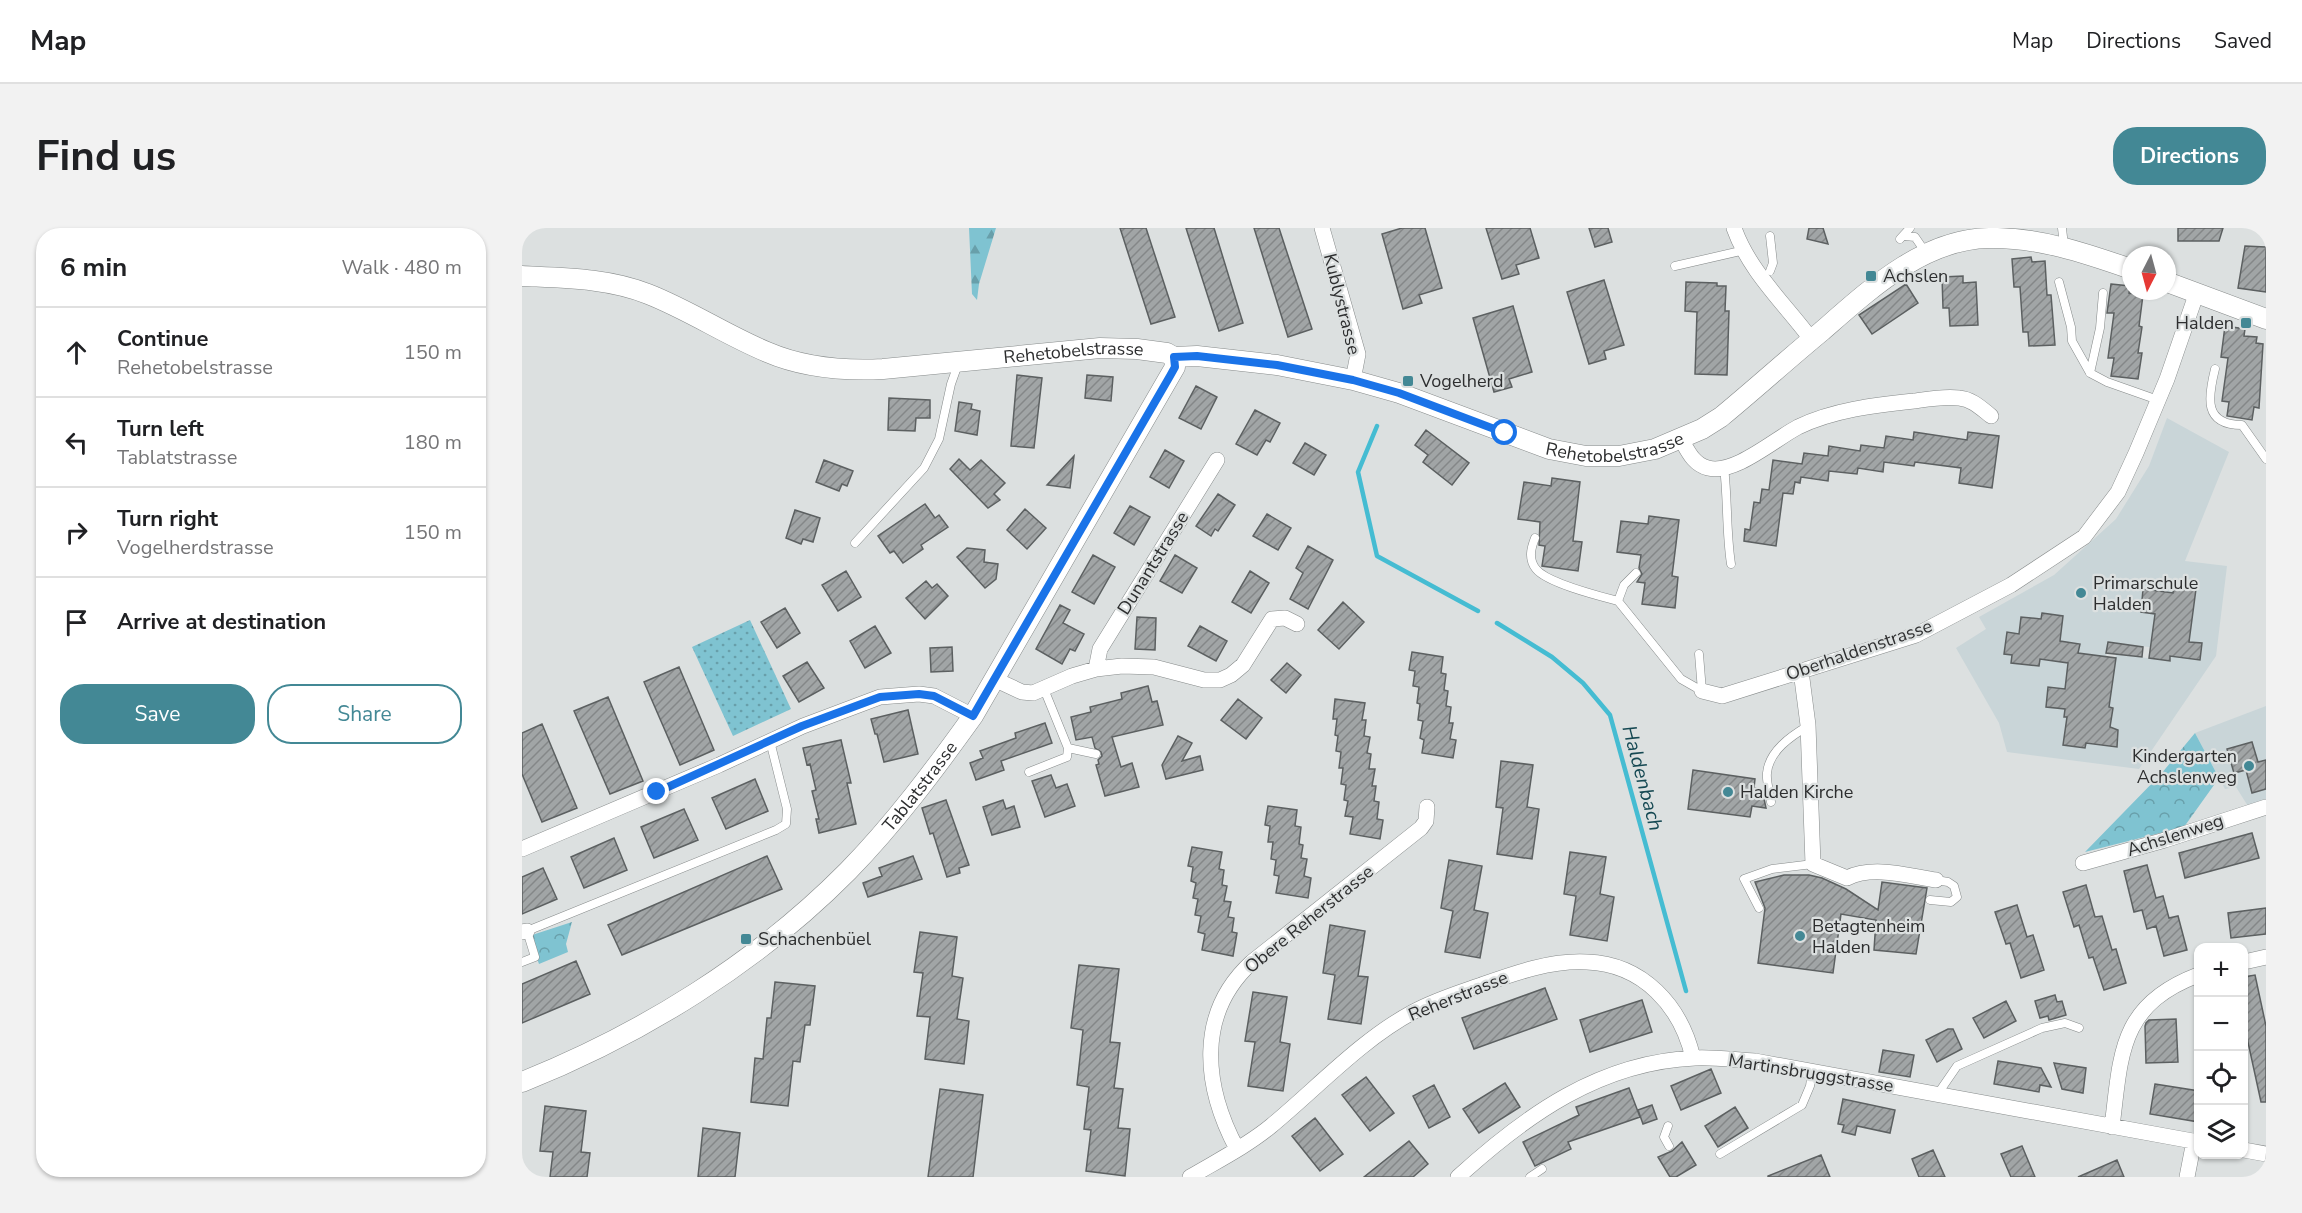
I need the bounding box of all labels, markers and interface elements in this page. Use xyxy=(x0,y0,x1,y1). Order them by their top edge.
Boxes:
text: Map xyxy=(30,22,86,60)
text: Map xyxy=(2012,27,2053,55)
text: Directions xyxy=(2086,27,2181,55)
text: Saved xyxy=(2214,27,2272,55)
button: Directions xyxy=(2113,127,2266,185)
text: Find us xyxy=(36,128,176,185)
north arrow xyxy=(2122,246,2176,300)
text: 6 min xyxy=(60,250,127,285)
street label: Kublystrasse xyxy=(1318,251,1366,357)
text: Walk · 480 m xyxy=(342,254,462,281)
place label: Achslen xyxy=(1883,264,1948,288)
marker: Achslen xyxy=(1864,269,1878,283)
place label: Halden xyxy=(2175,311,2234,335)
marker: Halden xyxy=(2239,316,2253,330)
text: Continue xyxy=(117,324,208,354)
icon: ahead xyxy=(60,336,93,369)
street label: Rehetobelstrasse xyxy=(1002,336,1145,369)
text: 150 m xyxy=(404,339,462,366)
text: Rehetobelstrasse xyxy=(117,354,273,381)
place label: Vogelherd xyxy=(1419,369,1503,393)
marker: Vogelherd xyxy=(1401,374,1415,388)
text: Turn left xyxy=(117,414,204,444)
route start xyxy=(1491,419,1517,445)
icon: left xyxy=(60,426,93,459)
street label: Rehetobelstrasse xyxy=(1544,426,1687,468)
text: 180 m xyxy=(404,429,462,456)
text: Tablatstrasse xyxy=(117,444,237,471)
text: Turn right xyxy=(117,504,218,534)
street label: Dunantstrasse xyxy=(1112,507,1194,619)
icon: right xyxy=(60,516,93,549)
text: 150 m xyxy=(404,519,462,546)
text: Vogelherdstrasse xyxy=(117,534,274,561)
place label: Primarschule Halden xyxy=(2093,571,2198,616)
marker: Primarschule Halden xyxy=(2074,586,2088,600)
icon: arrive xyxy=(60,606,93,639)
text: Arrive at destination xyxy=(117,607,326,637)
street label: Oberhaldenstrasse xyxy=(1783,614,1935,686)
button: Save xyxy=(60,684,255,744)
button: Share xyxy=(267,684,462,744)
water label: Haldenbach xyxy=(1615,722,1670,834)
street label: Tablatstrasse xyxy=(877,736,963,837)
place label: Kindergarten Achslenweg xyxy=(2132,744,2237,789)
marker: Kindergarten Achslenweg xyxy=(2242,759,2256,773)
route end xyxy=(643,778,669,804)
place label: Halden Kirche xyxy=(1740,780,1853,804)
marker: Halden Kirche xyxy=(1721,785,1735,799)
street label: Achslenweg xyxy=(2124,808,2226,862)
street label: Obere Reherstrasse xyxy=(1239,859,1379,979)
place label: Betagtenheim Halden xyxy=(1812,914,1926,959)
place label: Schachenbüel xyxy=(758,927,872,951)
marker: Betagtenheim Halden xyxy=(1793,929,1807,943)
marker: Schachenbüel xyxy=(739,932,753,946)
map controls xyxy=(2194,943,2248,1159)
button: + xyxy=(2194,943,2248,997)
street label: Reherstrasse xyxy=(1405,965,1511,1027)
button: − xyxy=(2194,997,2248,1051)
street label: Martinsbruggstrasse xyxy=(1727,1048,1895,1098)
button: locate xyxy=(2194,1051,2248,1105)
button: layers xyxy=(2194,1105,2248,1159)

